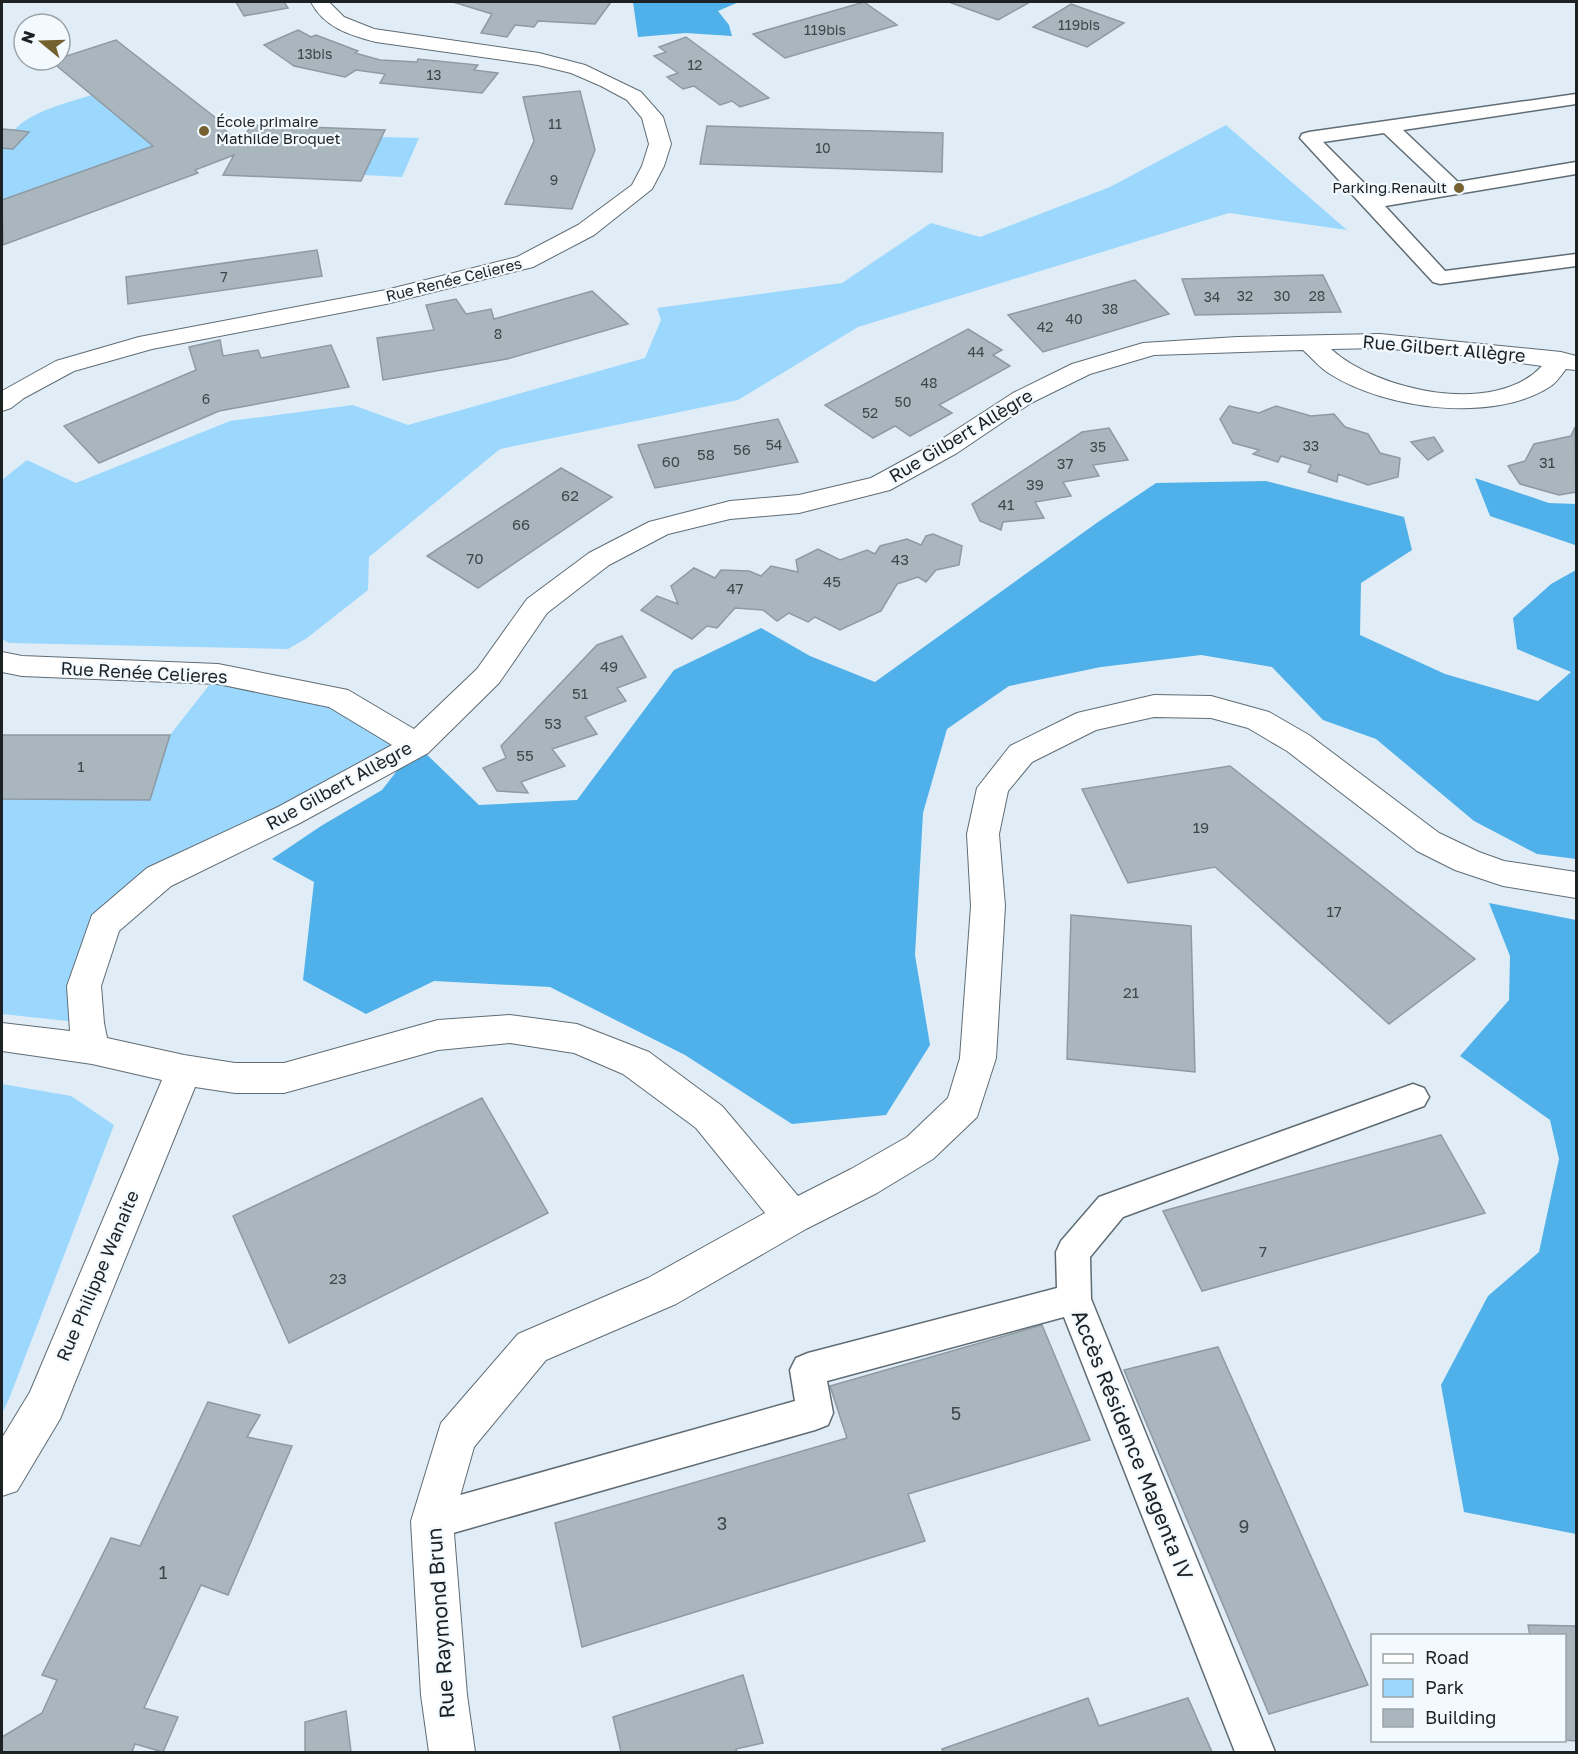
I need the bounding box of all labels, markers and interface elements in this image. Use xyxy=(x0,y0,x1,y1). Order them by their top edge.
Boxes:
north arrow xyxy=(12,12,72,72)
house number: 119bis xyxy=(1058,16,1100,33)
house number: 119bis xyxy=(804,21,846,38)
text: N xyxy=(16,28,39,46)
house number: 13bis xyxy=(298,45,332,62)
house number: 12 xyxy=(688,56,702,73)
house number: 13 xyxy=(427,66,441,83)
place label: École primaire Mathilde Broquet xyxy=(216,112,341,147)
house number: 11 xyxy=(548,115,562,132)
marker: École primaire Mathilde Broquet xyxy=(197,124,211,138)
house number: 10 xyxy=(815,139,831,156)
house number: 9 xyxy=(550,171,558,188)
place label: Parking Renault xyxy=(1332,178,1447,196)
marker: Parking Renault xyxy=(1452,181,1466,195)
street label: Rue Renée Celieres xyxy=(384,253,524,305)
house number: 7 xyxy=(220,268,228,285)
house number: 32 xyxy=(1237,287,1253,304)
house number: 30 xyxy=(1274,287,1290,304)
house number: 28 xyxy=(1309,287,1325,304)
house number: 34 xyxy=(1204,288,1220,305)
house number: 38 xyxy=(1102,300,1118,317)
house number: 40 xyxy=(1065,310,1083,327)
house number: 42 xyxy=(1037,318,1053,335)
house number: 8 xyxy=(494,325,502,342)
street label: Rue Gilbert Allègre xyxy=(1362,330,1526,366)
house number: 44 xyxy=(967,343,985,360)
house number: 48 xyxy=(920,374,938,391)
street label: Rue Gilbert Allègre xyxy=(885,384,1036,487)
house number: 6 xyxy=(202,390,210,407)
house number: 50 xyxy=(895,393,911,410)
house number: 52 xyxy=(862,404,878,421)
house number: 54 xyxy=(766,436,782,453)
house number: 33 xyxy=(1303,437,1319,454)
house number: 35 xyxy=(1090,438,1106,455)
house number: 56 xyxy=(733,440,751,458)
house number: 58 xyxy=(697,445,715,463)
house number: 60 xyxy=(662,452,680,470)
house number: 31 xyxy=(1539,453,1555,471)
house number: 37 xyxy=(1057,454,1073,472)
house number: 39 xyxy=(1026,475,1044,493)
house number: 62 xyxy=(561,486,579,504)
house number: 41 xyxy=(998,495,1014,513)
house number: 66 xyxy=(512,515,530,533)
house number: 70 xyxy=(466,549,484,567)
house number: 43 xyxy=(891,550,909,568)
house number: 45 xyxy=(823,572,841,590)
house number: 47 xyxy=(726,579,744,597)
street label: Rue Renée Celieres xyxy=(60,657,228,687)
house number: 49 xyxy=(600,657,618,675)
house number: 51 xyxy=(572,684,588,702)
house number: 53 xyxy=(544,714,562,732)
street label: Rue Gilbert Allègre xyxy=(262,736,415,834)
house number: 55 xyxy=(516,746,534,764)
house number: 1 xyxy=(77,757,85,775)
house number: 19 xyxy=(1193,818,1209,836)
house number: 17 xyxy=(1326,902,1342,920)
house number: 21 xyxy=(1123,983,1139,1001)
street label: Rue Philippe Wanaite xyxy=(51,1187,143,1364)
house number: 7 xyxy=(1259,1242,1267,1260)
house number: 23 xyxy=(329,1269,347,1287)
street label: Accès Résidence Magenta IV xyxy=(1067,1306,1199,1584)
house number: 5 xyxy=(951,1402,961,1424)
house number: 3 xyxy=(717,1512,727,1534)
house number: 9 xyxy=(1239,1515,1249,1537)
street label: Rue Raymond Brun xyxy=(420,1527,460,1719)
house number: 1 xyxy=(159,1561,168,1583)
legend xyxy=(1371,1634,1566,1742)
text: Road xyxy=(1425,1646,1469,1668)
text: Park xyxy=(1425,1676,1464,1698)
text: Building xyxy=(1425,1706,1496,1728)

